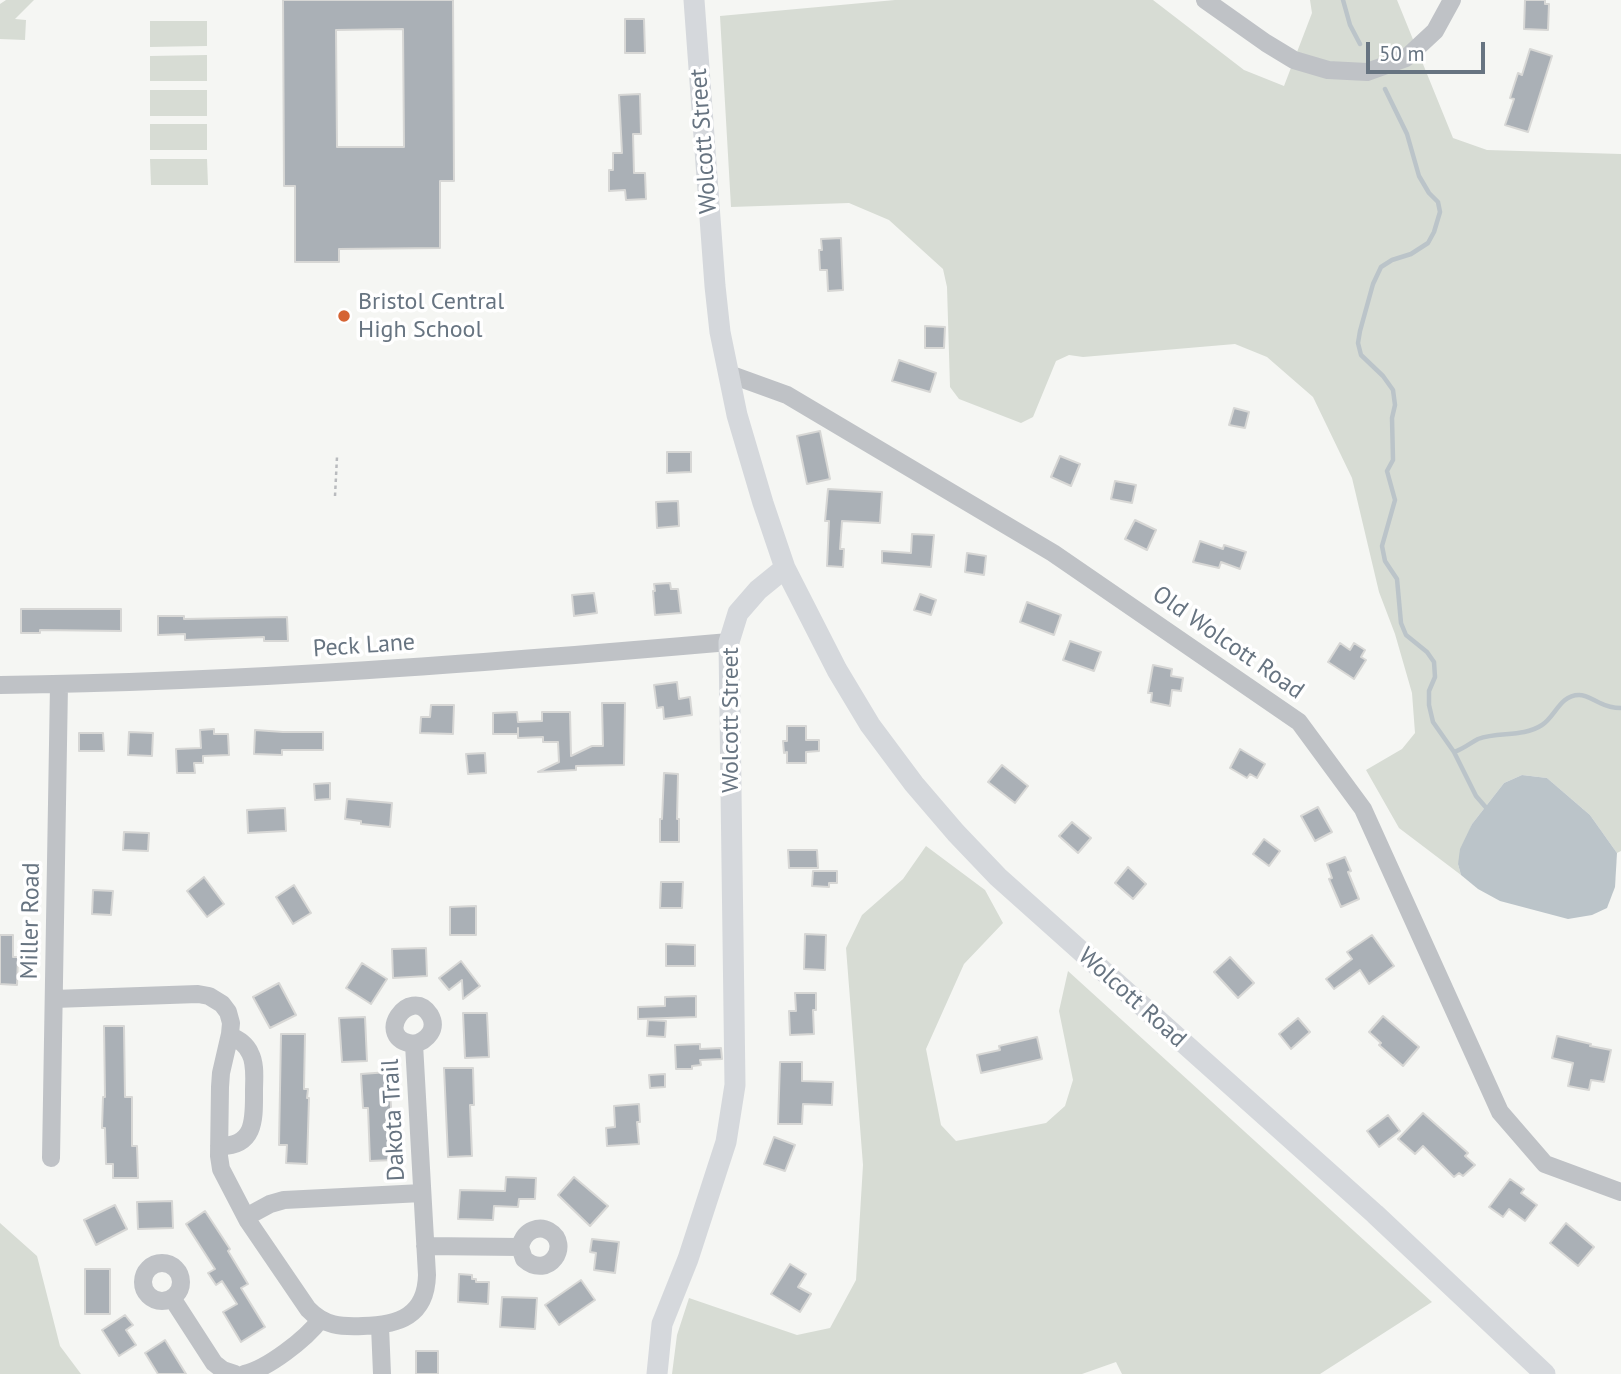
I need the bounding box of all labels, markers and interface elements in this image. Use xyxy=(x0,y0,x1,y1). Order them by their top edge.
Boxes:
scale bar xyxy=(1369,28,1488,72)
text: 50 m xyxy=(1379,40,1425,67)
street label: Wolcott Street xyxy=(685,67,723,215)
place label: Bristol Central High School xyxy=(358,288,504,344)
marker: Bristol Central High School xyxy=(336,308,352,324)
street label: Old Wolcott Road xyxy=(1147,580,1309,706)
street label: Peck Lane xyxy=(312,628,416,664)
street label: Wolcott Street xyxy=(717,647,745,793)
street label: Miller Road xyxy=(16,862,46,980)
street label: Wolcott Road xyxy=(1072,942,1192,1054)
street label: Dakota Trail xyxy=(376,1058,412,1182)

